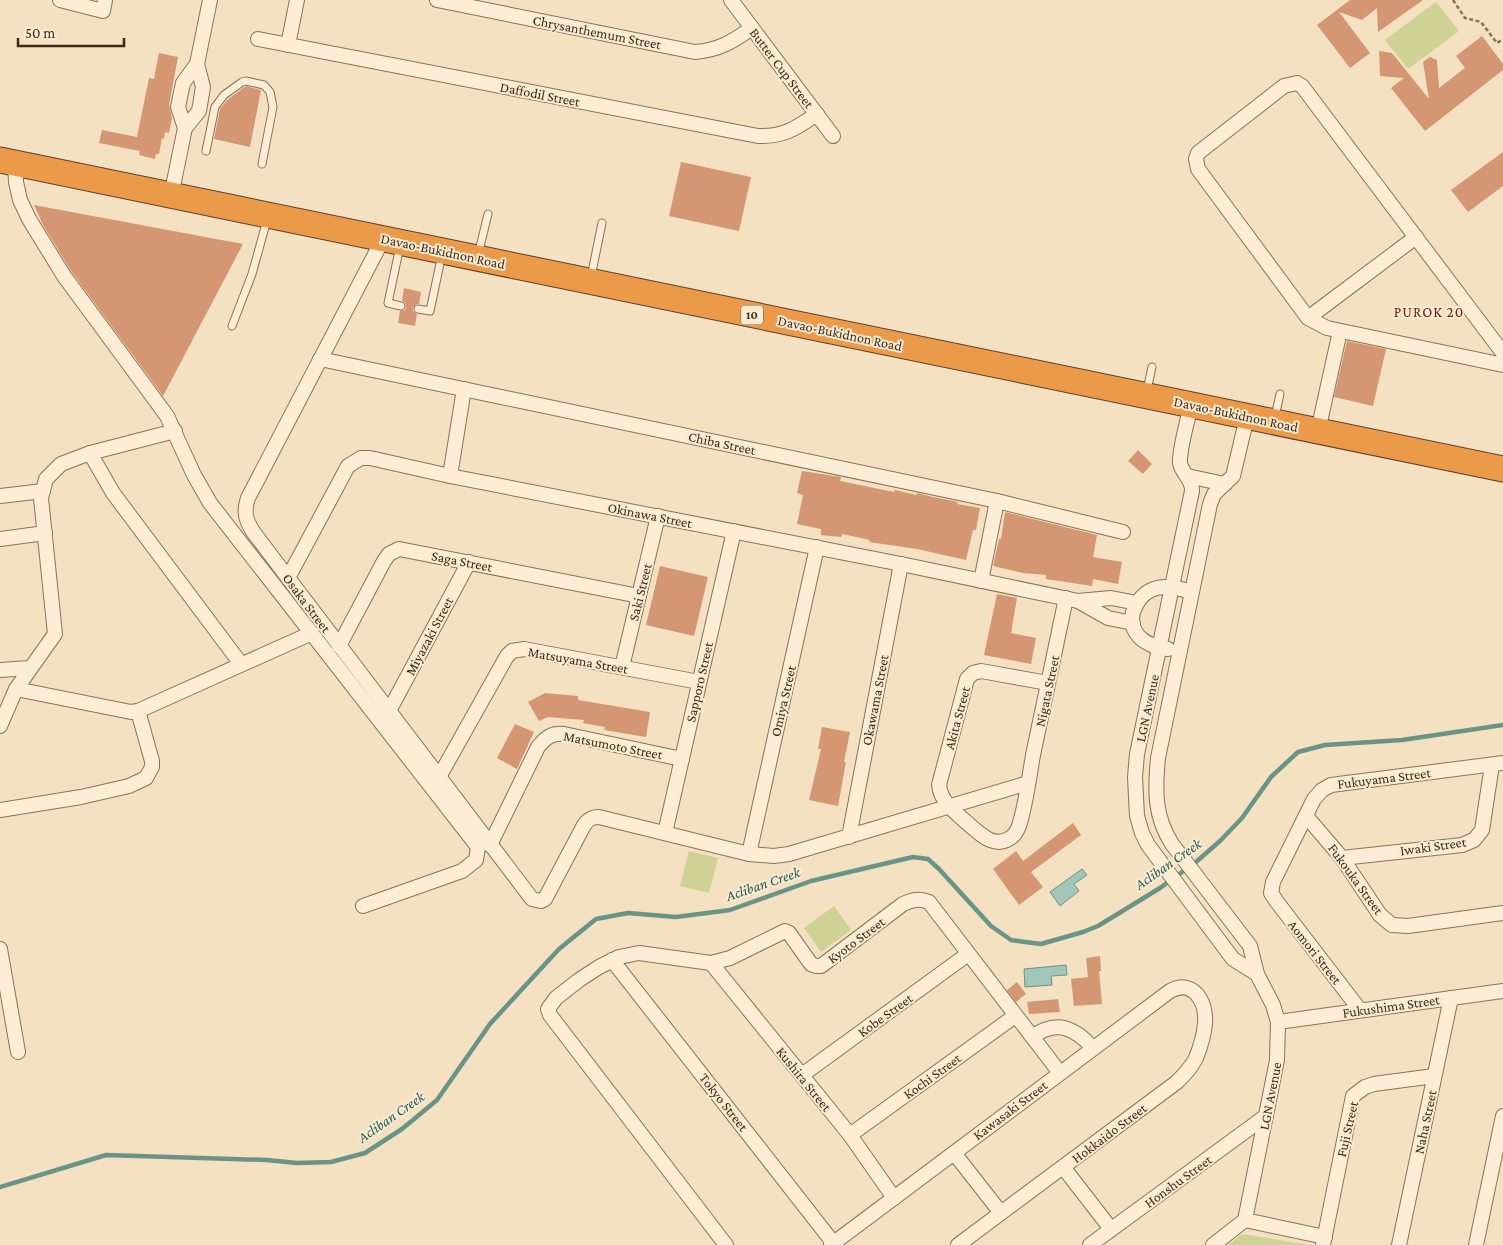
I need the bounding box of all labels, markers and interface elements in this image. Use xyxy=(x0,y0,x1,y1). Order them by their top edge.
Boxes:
street label: Chrysanthemum Street xyxy=(532,12,663,52)
scale bar xyxy=(18,15,124,47)
text: 50 m xyxy=(25,25,55,41)
street label: Butter Cup Street xyxy=(747,25,818,112)
street label: Daffodil Street xyxy=(499,78,582,110)
street label: Davao-Bukidnon Road xyxy=(379,230,507,272)
district label: PUROK 20 xyxy=(1394,304,1464,320)
road number: 10 xyxy=(741,306,763,324)
street label: Davao-Bukidnon Road xyxy=(776,312,904,354)
street label: Davao-Bukidnon Road xyxy=(1172,393,1300,435)
street label: Chiba Street xyxy=(687,428,758,458)
street label: Okinawa Street xyxy=(606,499,694,531)
street label: Saga Street xyxy=(430,547,494,575)
street label: Saki Street xyxy=(625,561,655,622)
street label: Osaka Street xyxy=(280,570,335,636)
street label: Miyazaki Street xyxy=(402,594,456,678)
street label: Sapporo Street xyxy=(682,640,716,724)
street label: Matsuyama Street xyxy=(527,643,630,677)
street label: Okawama Street xyxy=(858,653,892,747)
street label: Nigata Street xyxy=(1032,654,1062,728)
street label: Omiya Street xyxy=(767,663,799,738)
street label: LGN Avenue xyxy=(1132,673,1162,743)
street label: Akita Street xyxy=(941,684,973,751)
street label: Matsumoto Street xyxy=(562,728,664,763)
street label: Fukuyama Street xyxy=(1336,764,1432,792)
street label: Iwaki Street xyxy=(1399,833,1467,859)
water label: Acliban Creek xyxy=(1131,834,1205,893)
street label: Fukouka Street xyxy=(1325,840,1387,918)
water label: Acliban Creek xyxy=(723,863,804,904)
street label: Kyoto Street xyxy=(824,913,888,967)
street label: Aomori Street xyxy=(1285,917,1345,988)
street label: Kobe Street xyxy=(855,990,916,1040)
street label: Fukushima Street xyxy=(1341,991,1441,1021)
street label: Kushira Street xyxy=(773,1043,835,1115)
street label: Kochi Street xyxy=(900,1050,964,1102)
street label: LGN Avenue xyxy=(1256,1061,1284,1131)
street label: Tokyo Street xyxy=(696,1070,752,1134)
street label: Kawasaki Street xyxy=(970,1077,1051,1143)
water label: Acliban Creek xyxy=(354,1087,428,1146)
street label: Naha Street xyxy=(1410,1088,1440,1155)
street label: Fuji Street xyxy=(1333,1099,1362,1159)
street label: Hokkaido Street xyxy=(1069,1100,1150,1166)
street label: Honshu Street xyxy=(1141,1151,1215,1211)

